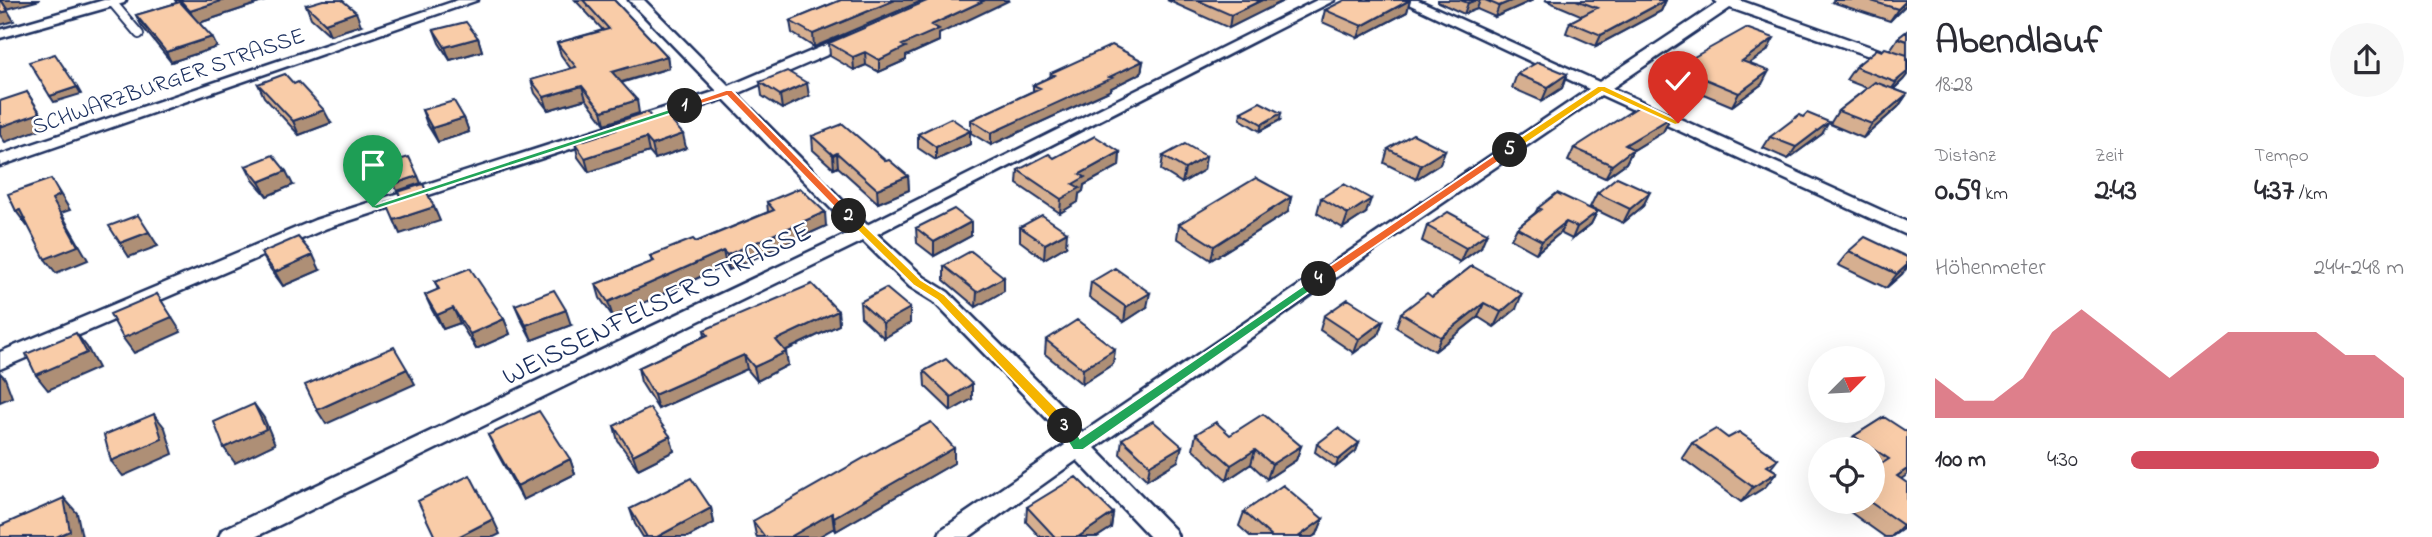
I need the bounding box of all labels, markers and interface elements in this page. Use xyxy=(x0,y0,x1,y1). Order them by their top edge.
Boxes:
text: Abendlauf xyxy=(1935,15,2102,71)
street label: SCHWARZBURGER STRASSE xyxy=(28,20,310,145)
button: share xyxy=(2330,23,2404,97)
pin xyxy=(1648,51,1708,123)
icon: check xyxy=(1659,62,1697,100)
text: 18:28 xyxy=(1935,69,1973,102)
pin: 1 xyxy=(668,88,702,124)
text: 1 xyxy=(681,92,688,119)
pin: 5 xyxy=(1492,132,1528,168)
pin xyxy=(343,135,403,207)
text: 5 xyxy=(1504,136,1515,163)
text: Distanz xyxy=(1935,143,1996,170)
text: Zeit xyxy=(2095,143,2124,170)
text: Tempo xyxy=(2254,143,2309,170)
icon: arrive xyxy=(354,146,392,184)
text: 0.59 xyxy=(1935,170,1980,214)
text: 2:43 xyxy=(2095,170,2137,214)
text: 4:37 xyxy=(2254,170,2294,214)
text: km xyxy=(1980,181,2008,208)
text: /km xyxy=(2294,181,2328,208)
pin: 2 xyxy=(832,198,866,234)
text: 2 xyxy=(844,202,853,229)
street label: WEISSENFELSER STRASSE xyxy=(496,212,819,398)
text: Höhenmeter xyxy=(1935,252,2046,285)
text: 244–248 m xyxy=(2314,252,2404,285)
pin: 4 xyxy=(1302,262,1336,296)
text: 4 xyxy=(1315,265,1322,292)
north arrow xyxy=(1808,346,1885,424)
map controls xyxy=(1808,346,1885,514)
pin: 3 xyxy=(1048,408,1082,444)
text: 3 xyxy=(1061,412,1068,439)
button: locate xyxy=(1808,437,1885,514)
text: 100 m xyxy=(1935,444,1986,477)
text: 4:30 xyxy=(2047,444,2078,477)

